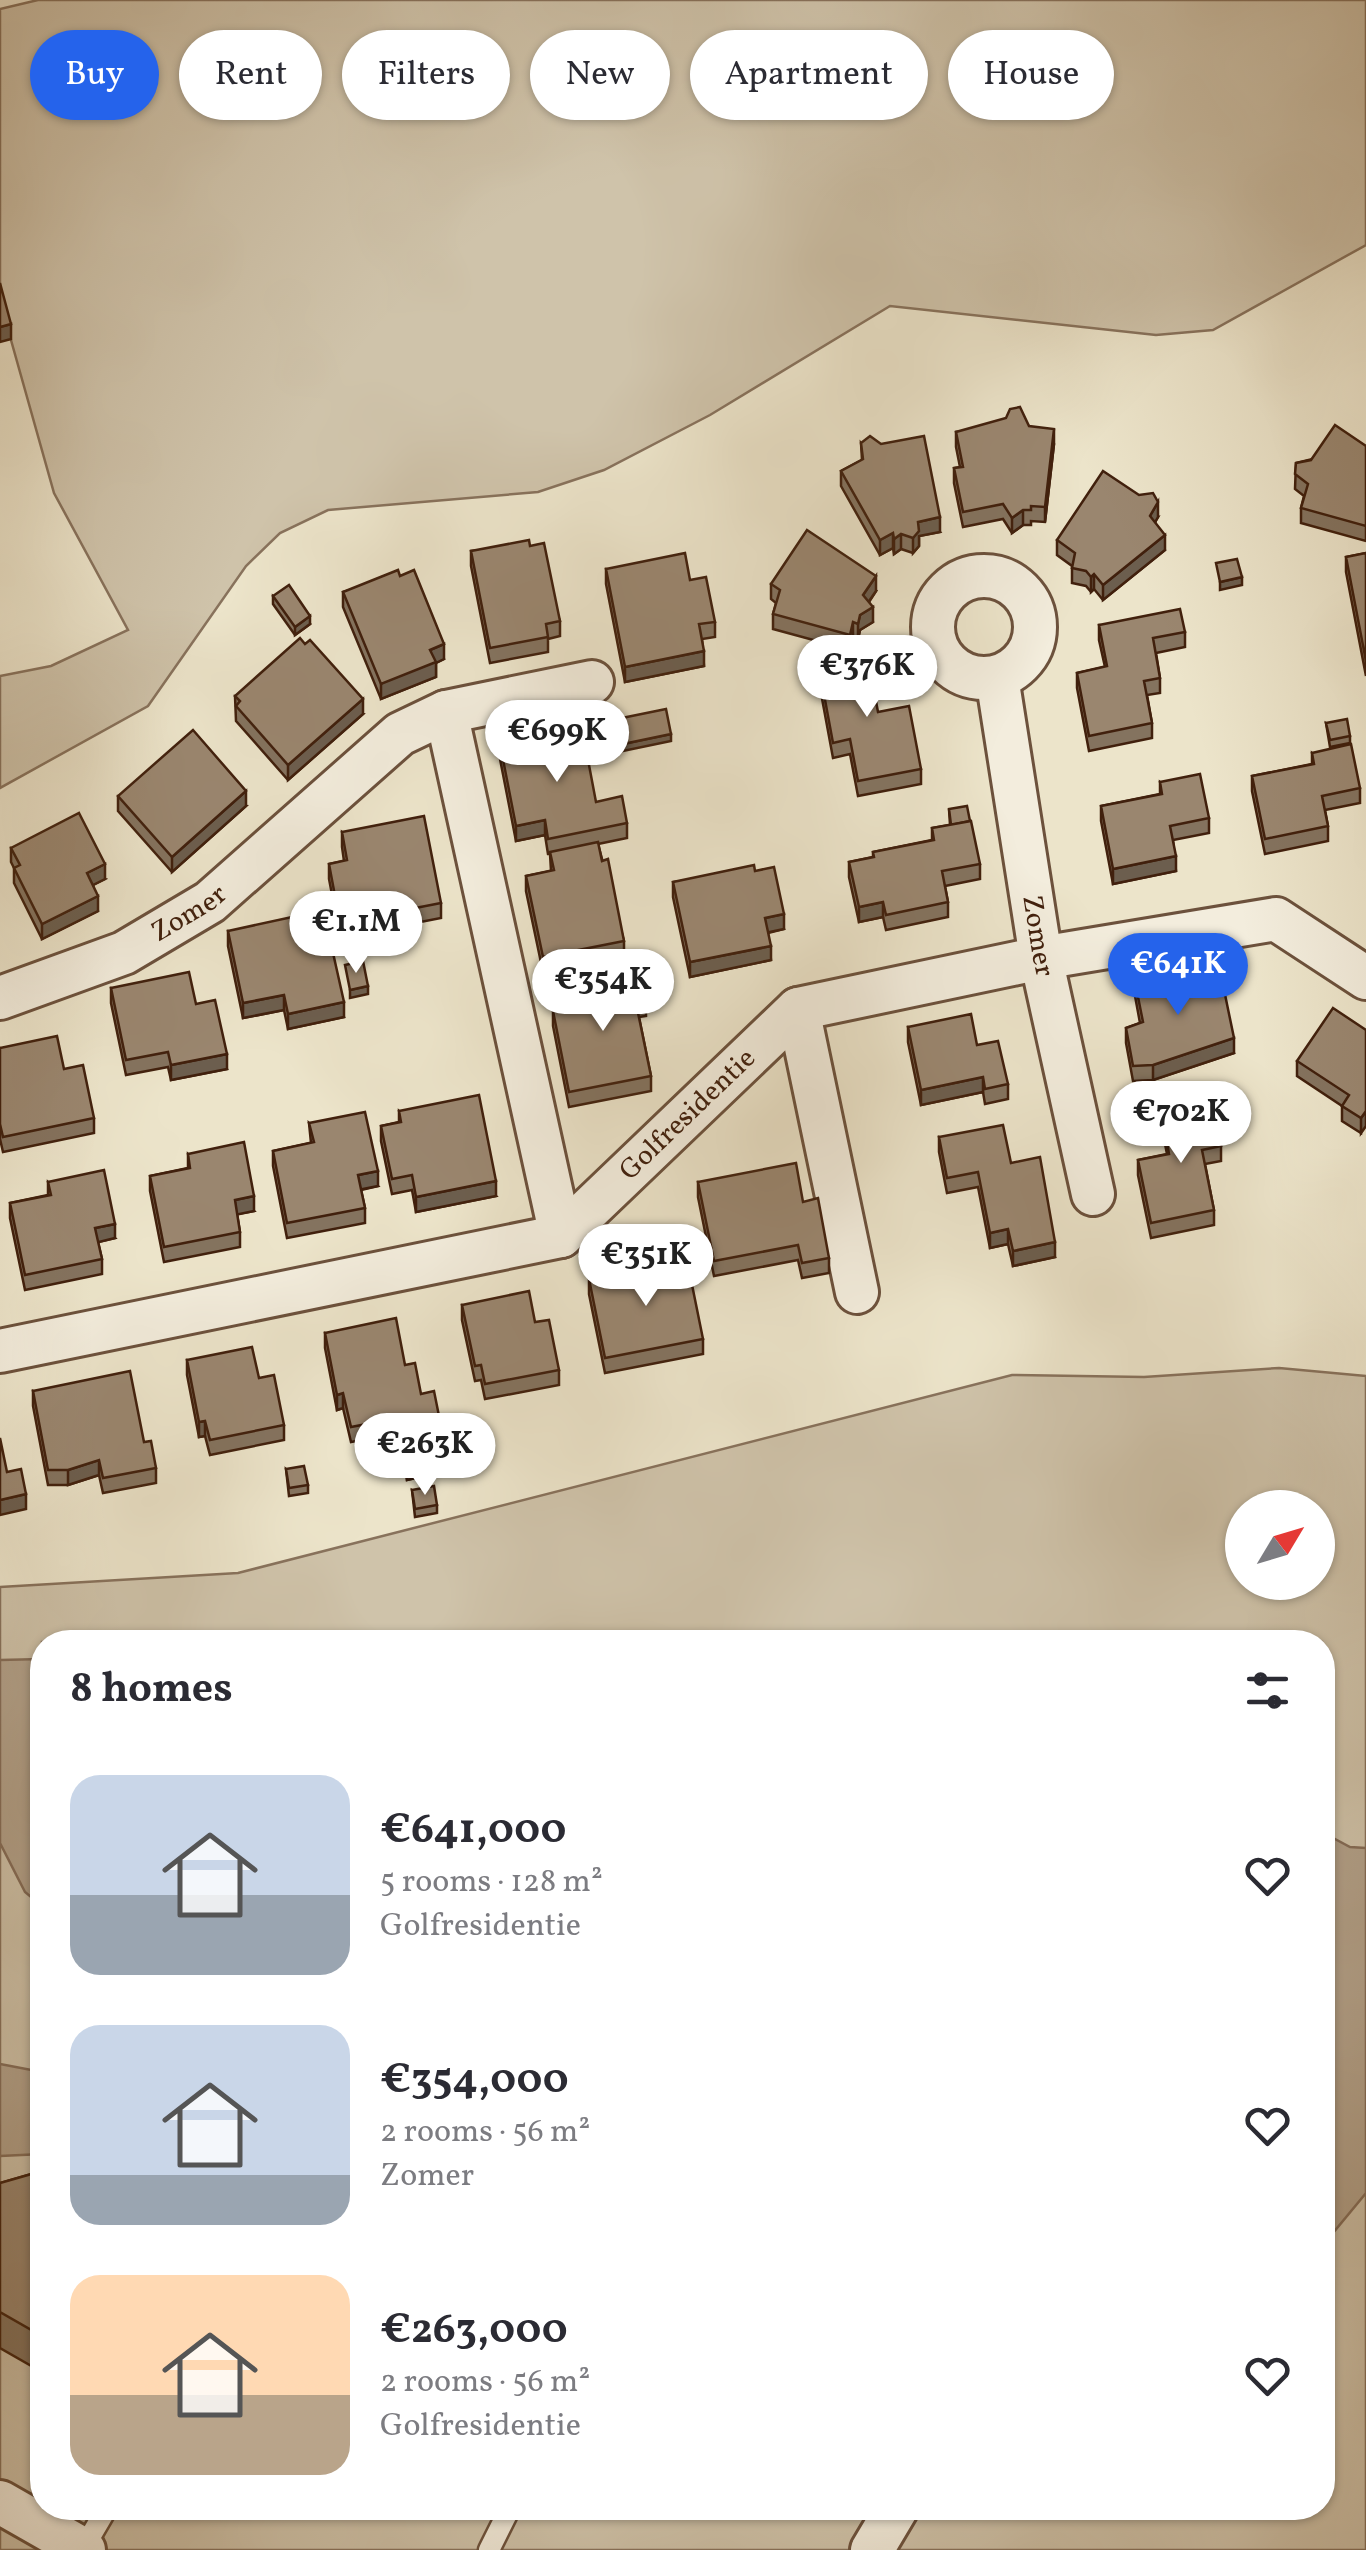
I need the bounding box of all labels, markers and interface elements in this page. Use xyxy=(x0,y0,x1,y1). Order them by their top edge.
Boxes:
chip: Buy xyxy=(30,30,159,120)
chip: Rent xyxy=(179,30,322,120)
chip: Filters xyxy=(342,30,510,120)
chip: New xyxy=(530,30,670,120)
chip: Apartment xyxy=(690,30,928,120)
chip: House xyxy=(948,30,1114,120)
pin: €376K xyxy=(797,635,937,720)
text: €376K xyxy=(819,645,915,689)
pin: €699K xyxy=(487,700,627,785)
text: €699K xyxy=(507,710,607,754)
street label: Zomer xyxy=(144,876,236,952)
pin: €1.1M xyxy=(286,891,426,976)
street label: Zomer xyxy=(1012,892,1064,981)
text: €1.1M xyxy=(311,901,401,945)
pin: €641K xyxy=(1108,933,1248,1018)
text: €641K xyxy=(1130,943,1226,987)
pin: €354K xyxy=(533,949,673,1034)
text: €354K xyxy=(554,959,652,1003)
street label: Golfresidentie xyxy=(611,1040,765,1190)
pin: €702K xyxy=(1111,1081,1251,1166)
text: €702K xyxy=(1132,1091,1230,1135)
pin: €351K xyxy=(576,1224,716,1309)
text: €351K xyxy=(600,1234,692,1278)
pin: €263K xyxy=(355,1413,495,1498)
text: €263K xyxy=(376,1423,474,1467)
north arrow xyxy=(1225,1490,1335,1600)
map controls xyxy=(1225,1490,1335,1600)
text: 8 homes xyxy=(70,1661,233,1720)
icon: filters xyxy=(1240,1663,1295,1718)
text: €641,000 xyxy=(380,1802,566,1861)
icon: home xyxy=(150,1815,270,1935)
icon: heart xyxy=(1240,1848,1295,1903)
text: 5 rooms · 128 m² xyxy=(380,1861,603,1905)
text: Golfresidentie xyxy=(380,1905,581,1949)
text: €354,000 xyxy=(380,2052,569,2111)
icon: home xyxy=(150,2065,270,2185)
icon: heart xyxy=(1240,2098,1295,2153)
text: 2 rooms · 56 m² xyxy=(380,2111,590,2155)
text: Zomer xyxy=(380,2155,474,2199)
text: €263,000 xyxy=(380,2302,568,2361)
icon: home xyxy=(150,2315,270,2435)
icon: heart xyxy=(1240,2348,1295,2403)
text: 2 rooms · 56 m² xyxy=(380,2361,590,2405)
text: Golfresidentie xyxy=(380,2405,581,2449)

